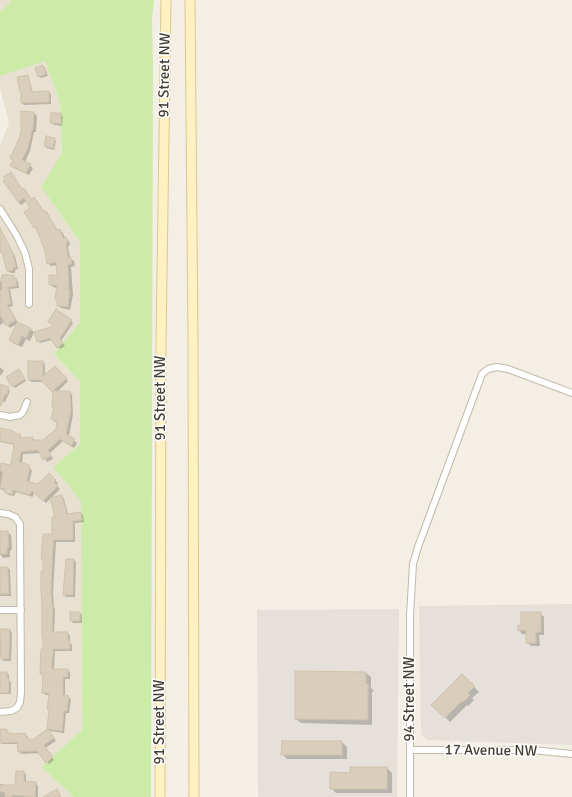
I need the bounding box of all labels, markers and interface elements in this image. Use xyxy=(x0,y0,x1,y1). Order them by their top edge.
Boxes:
street label: 91 Street NW xyxy=(155,32,175,118)
street label: 91 Street NW xyxy=(152,356,170,440)
street label: 94 Street NW xyxy=(401,657,419,741)
street label: 91 Street NW xyxy=(151,680,169,764)
street label: 17 Avenue NW xyxy=(445,741,537,761)

